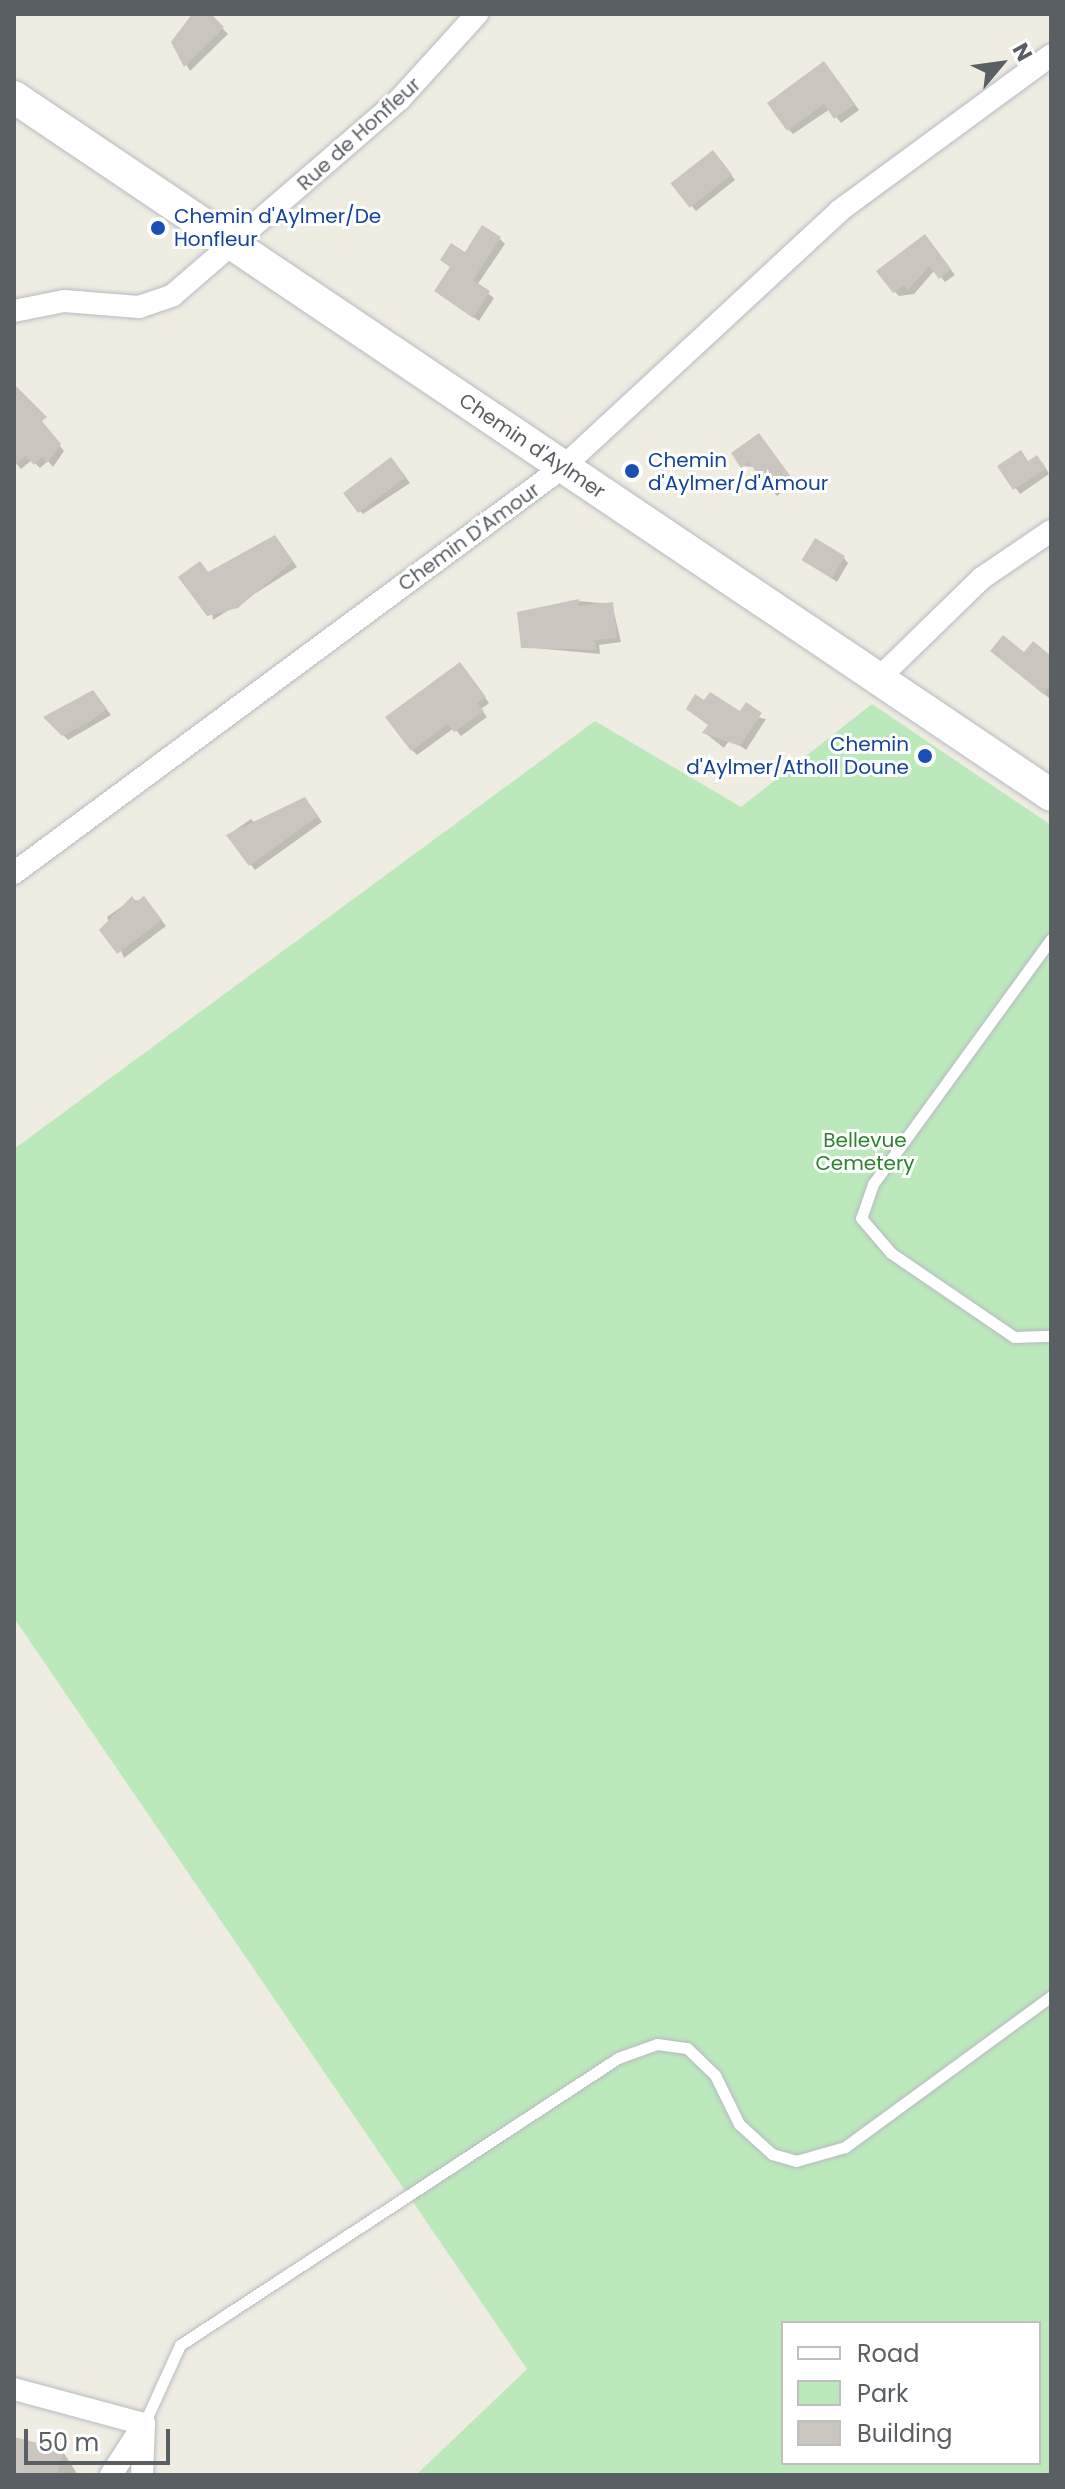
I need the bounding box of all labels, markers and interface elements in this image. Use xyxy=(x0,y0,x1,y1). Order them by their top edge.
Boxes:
north arrow xyxy=(961,24,1041,104)
text: N xyxy=(1005,37,1040,67)
street label: Rue de Honfleur xyxy=(292,72,426,196)
place label: Chemin d'Aylmer/De Honfleur xyxy=(174,204,381,251)
marker: Chemin d'Aylmer/De Honfleur xyxy=(149,219,167,237)
street label: Chemin d'Aylmer xyxy=(454,388,610,504)
place label: Chemin d'Aylmer/d'Amour xyxy=(648,448,828,495)
marker: Chemin d'Aylmer/d'Amour xyxy=(623,462,641,480)
street label: Chemin D'Amour xyxy=(394,478,544,596)
place label: Chemin d'Aylmer/Atholl Doune xyxy=(686,732,909,779)
marker: Chemin d'Aylmer/Atholl Doune xyxy=(916,747,934,765)
park label: Bellevue Cemetery xyxy=(815,1128,915,1175)
legend xyxy=(781,2321,1041,2465)
text: Road xyxy=(857,2337,919,2370)
text: Park xyxy=(857,2377,908,2410)
scale bar xyxy=(28,2413,174,2463)
text: Building xyxy=(857,2417,953,2450)
text: 50 m xyxy=(38,2426,99,2459)

